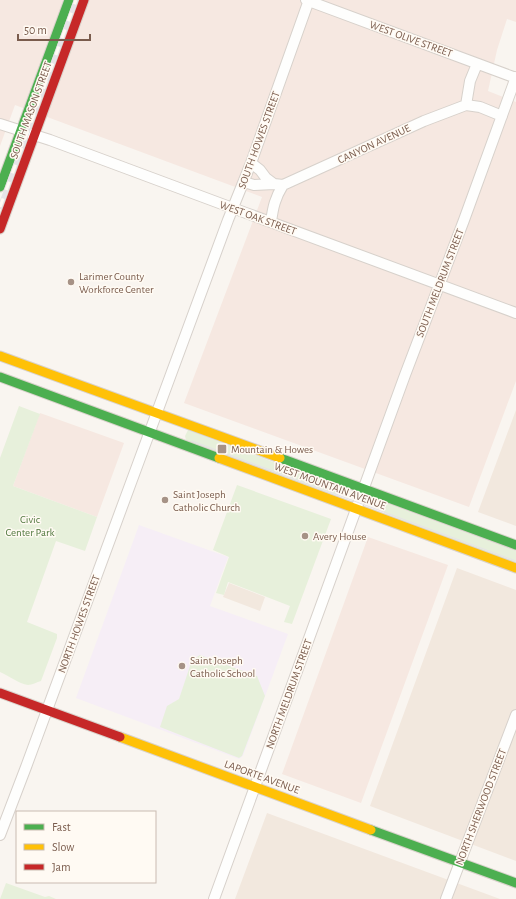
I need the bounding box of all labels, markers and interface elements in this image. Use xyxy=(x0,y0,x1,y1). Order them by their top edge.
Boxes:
scale bar xyxy=(18,16,90,42)
street label: WEST OLIVE STREET xyxy=(368,19,455,59)
text: 50 m xyxy=(24,24,47,36)
street label: SOUTH MASON STREET xyxy=(8,59,54,160)
street label: SOUTH HOWES STREET xyxy=(236,89,282,190)
street label: CANYON AVENUE xyxy=(336,122,413,166)
street label: WEST OAK STREET xyxy=(218,199,298,237)
street label: SOUTH MELDRUM STREET xyxy=(414,227,466,339)
place label: Larimer County Workforce Center xyxy=(79,271,154,295)
marker: Larimer County Workforce Center xyxy=(66,277,76,287)
marker: Mountain & Howes xyxy=(216,443,228,455)
place label: Mountain & Howes xyxy=(231,444,313,455)
street label: WEST MOUNTAIN AVENUE xyxy=(273,461,388,512)
place label: Saint Joseph Catholic Church xyxy=(173,489,240,513)
marker: Saint Joseph Catholic Church xyxy=(160,495,170,505)
park label: Civic Center Park xyxy=(5,514,55,538)
marker: Avery House xyxy=(300,531,310,541)
place label: Avery House xyxy=(313,531,366,542)
street label: NORTH HOWES STREET xyxy=(56,573,102,675)
street label: NORTH MELDRUM STREET xyxy=(264,637,314,750)
place label: Saint Joseph Catholic School xyxy=(190,655,255,679)
marker: Saint Joseph Catholic School xyxy=(177,661,187,671)
street label: NORTH SHERWOOD STREET xyxy=(454,747,509,867)
street label: LAPORTE AVENUE xyxy=(223,758,302,796)
legend xyxy=(16,811,156,883)
text: Fast xyxy=(52,821,71,833)
text: Slow xyxy=(52,841,74,853)
text: Jam xyxy=(52,861,71,873)

